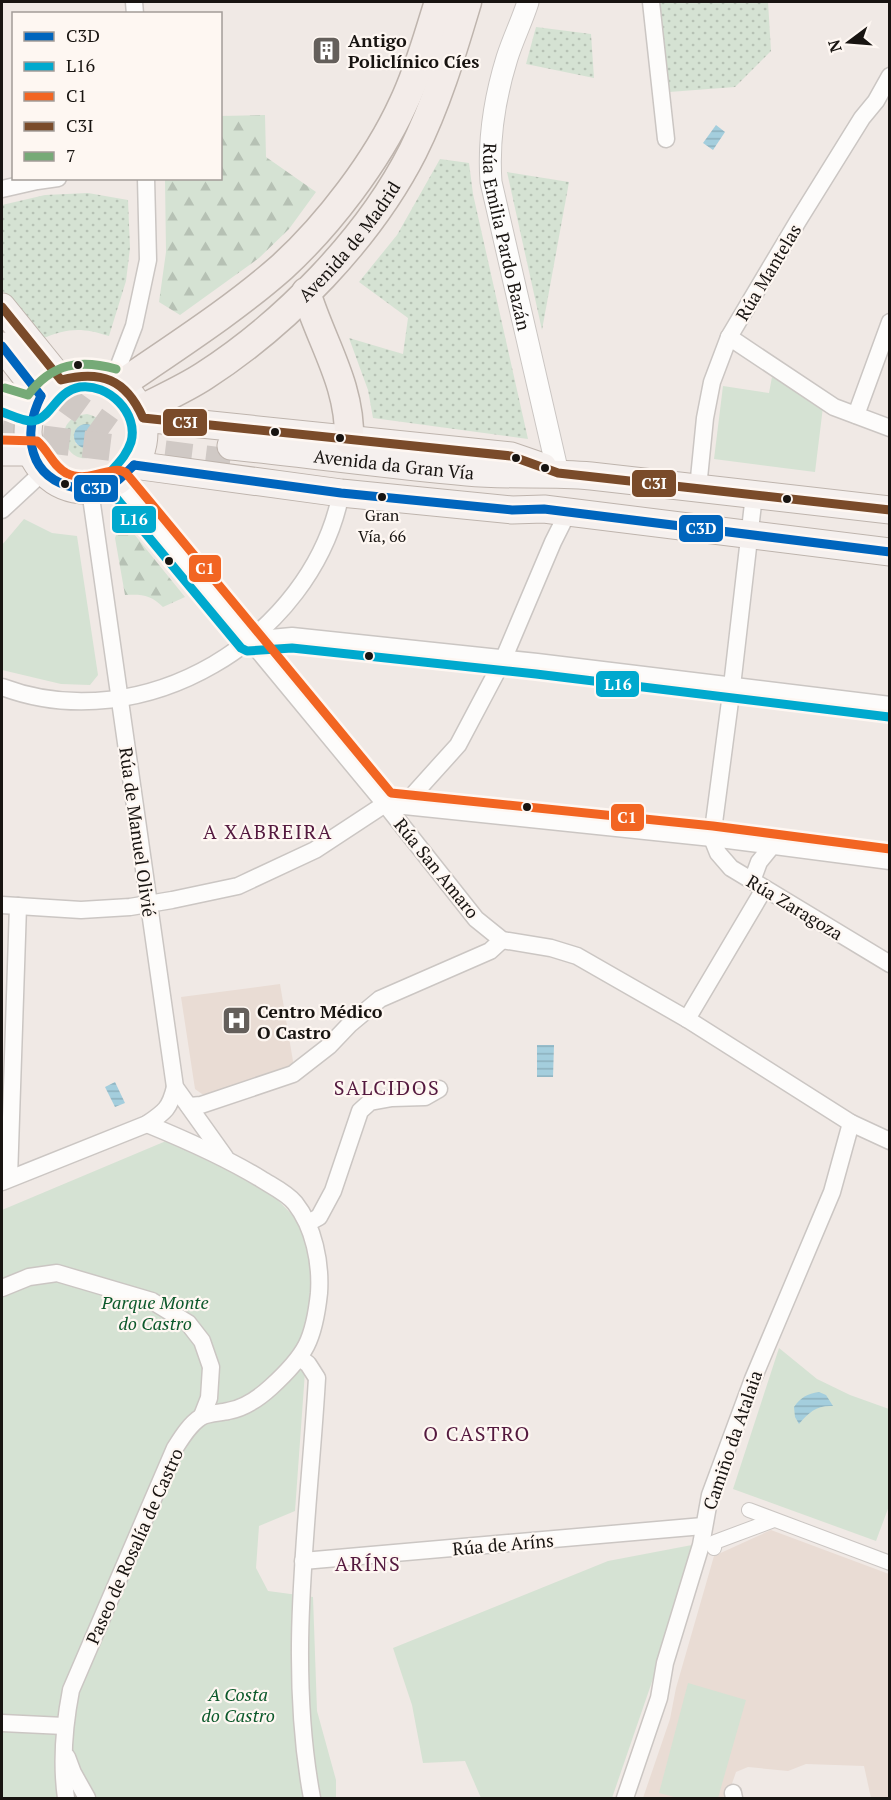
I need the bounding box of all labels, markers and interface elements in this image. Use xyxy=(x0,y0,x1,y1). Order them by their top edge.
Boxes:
legend xyxy=(12,12,222,180)
north arrow xyxy=(819,12,879,72)
text: C3D xyxy=(66,23,100,47)
place label: Antigo Policlínico Cíes xyxy=(348,28,479,73)
building icon: Antigo Policlínico Cíes xyxy=(311,34,343,66)
text: N xyxy=(822,37,847,55)
text: L16 xyxy=(66,53,95,77)
text: C1 xyxy=(66,83,87,107)
text: C3I xyxy=(66,113,94,137)
text: 7 xyxy=(66,143,76,167)
street label: Rúa Emilia Pardo Bazán xyxy=(478,143,537,333)
street label: Avenida de Madrid xyxy=(293,176,405,306)
street label: Rúa Mantelas xyxy=(730,219,806,325)
unlabelled marker xyxy=(72,359,84,371)
line badge: C3I xyxy=(162,408,208,437)
text: C3I xyxy=(172,411,198,433)
unlabelled marker xyxy=(269,426,281,438)
unlabelled marker xyxy=(334,432,346,444)
street label: Avenida da Gran Vía xyxy=(312,443,475,485)
unlabelled marker xyxy=(510,452,522,464)
unlabelled marker xyxy=(539,462,551,474)
line badge: C3I xyxy=(631,469,677,498)
text: C3I xyxy=(641,472,667,494)
line badge: C3D xyxy=(73,474,119,503)
text: C3D xyxy=(80,477,112,499)
unlabelled marker xyxy=(59,478,71,490)
marker: Gran Vía, 66 xyxy=(376,491,388,503)
unlabelled marker xyxy=(781,493,793,505)
place label: Gran Vía, 66 xyxy=(358,504,406,547)
line badge: L16 xyxy=(111,505,157,534)
text: L16 xyxy=(120,508,148,530)
line badge: C3D xyxy=(678,514,724,543)
text: C3D xyxy=(685,517,717,539)
line badge: C1 xyxy=(188,554,222,583)
unlabelled marker xyxy=(163,555,175,567)
text: C1 xyxy=(195,557,215,579)
unlabelled marker xyxy=(363,650,375,662)
line badge: L16 xyxy=(595,670,640,698)
text: L16 xyxy=(604,673,632,695)
street label: Rúa de Manuel Olivié xyxy=(114,746,162,918)
unlabelled marker xyxy=(521,801,533,813)
line badge: C1 xyxy=(610,803,645,832)
text: C1 xyxy=(617,806,637,828)
street label: Rúa San Amaro xyxy=(389,813,485,923)
district label: A XABREIRA xyxy=(203,818,333,845)
street label: Rúa Zaragoza xyxy=(742,869,848,945)
place label: Centro Médico O Castro xyxy=(257,999,383,1044)
hospital icon: Centro Médico O Castro xyxy=(220,1005,252,1037)
district label: SALCIDOS xyxy=(334,1074,440,1101)
park label: Parque Monte do Castro xyxy=(100,1290,209,1335)
street label: Camiño da Atalaia xyxy=(697,1367,767,1513)
district label: O CASTRO xyxy=(423,1420,531,1447)
street label: Paseo de Rosalía de Castro xyxy=(80,1444,188,1648)
street label: Rúa de Aríns xyxy=(451,1528,555,1560)
district label: ARÍNS xyxy=(335,1550,401,1577)
park label: A Costa do Castro xyxy=(201,1682,275,1727)

